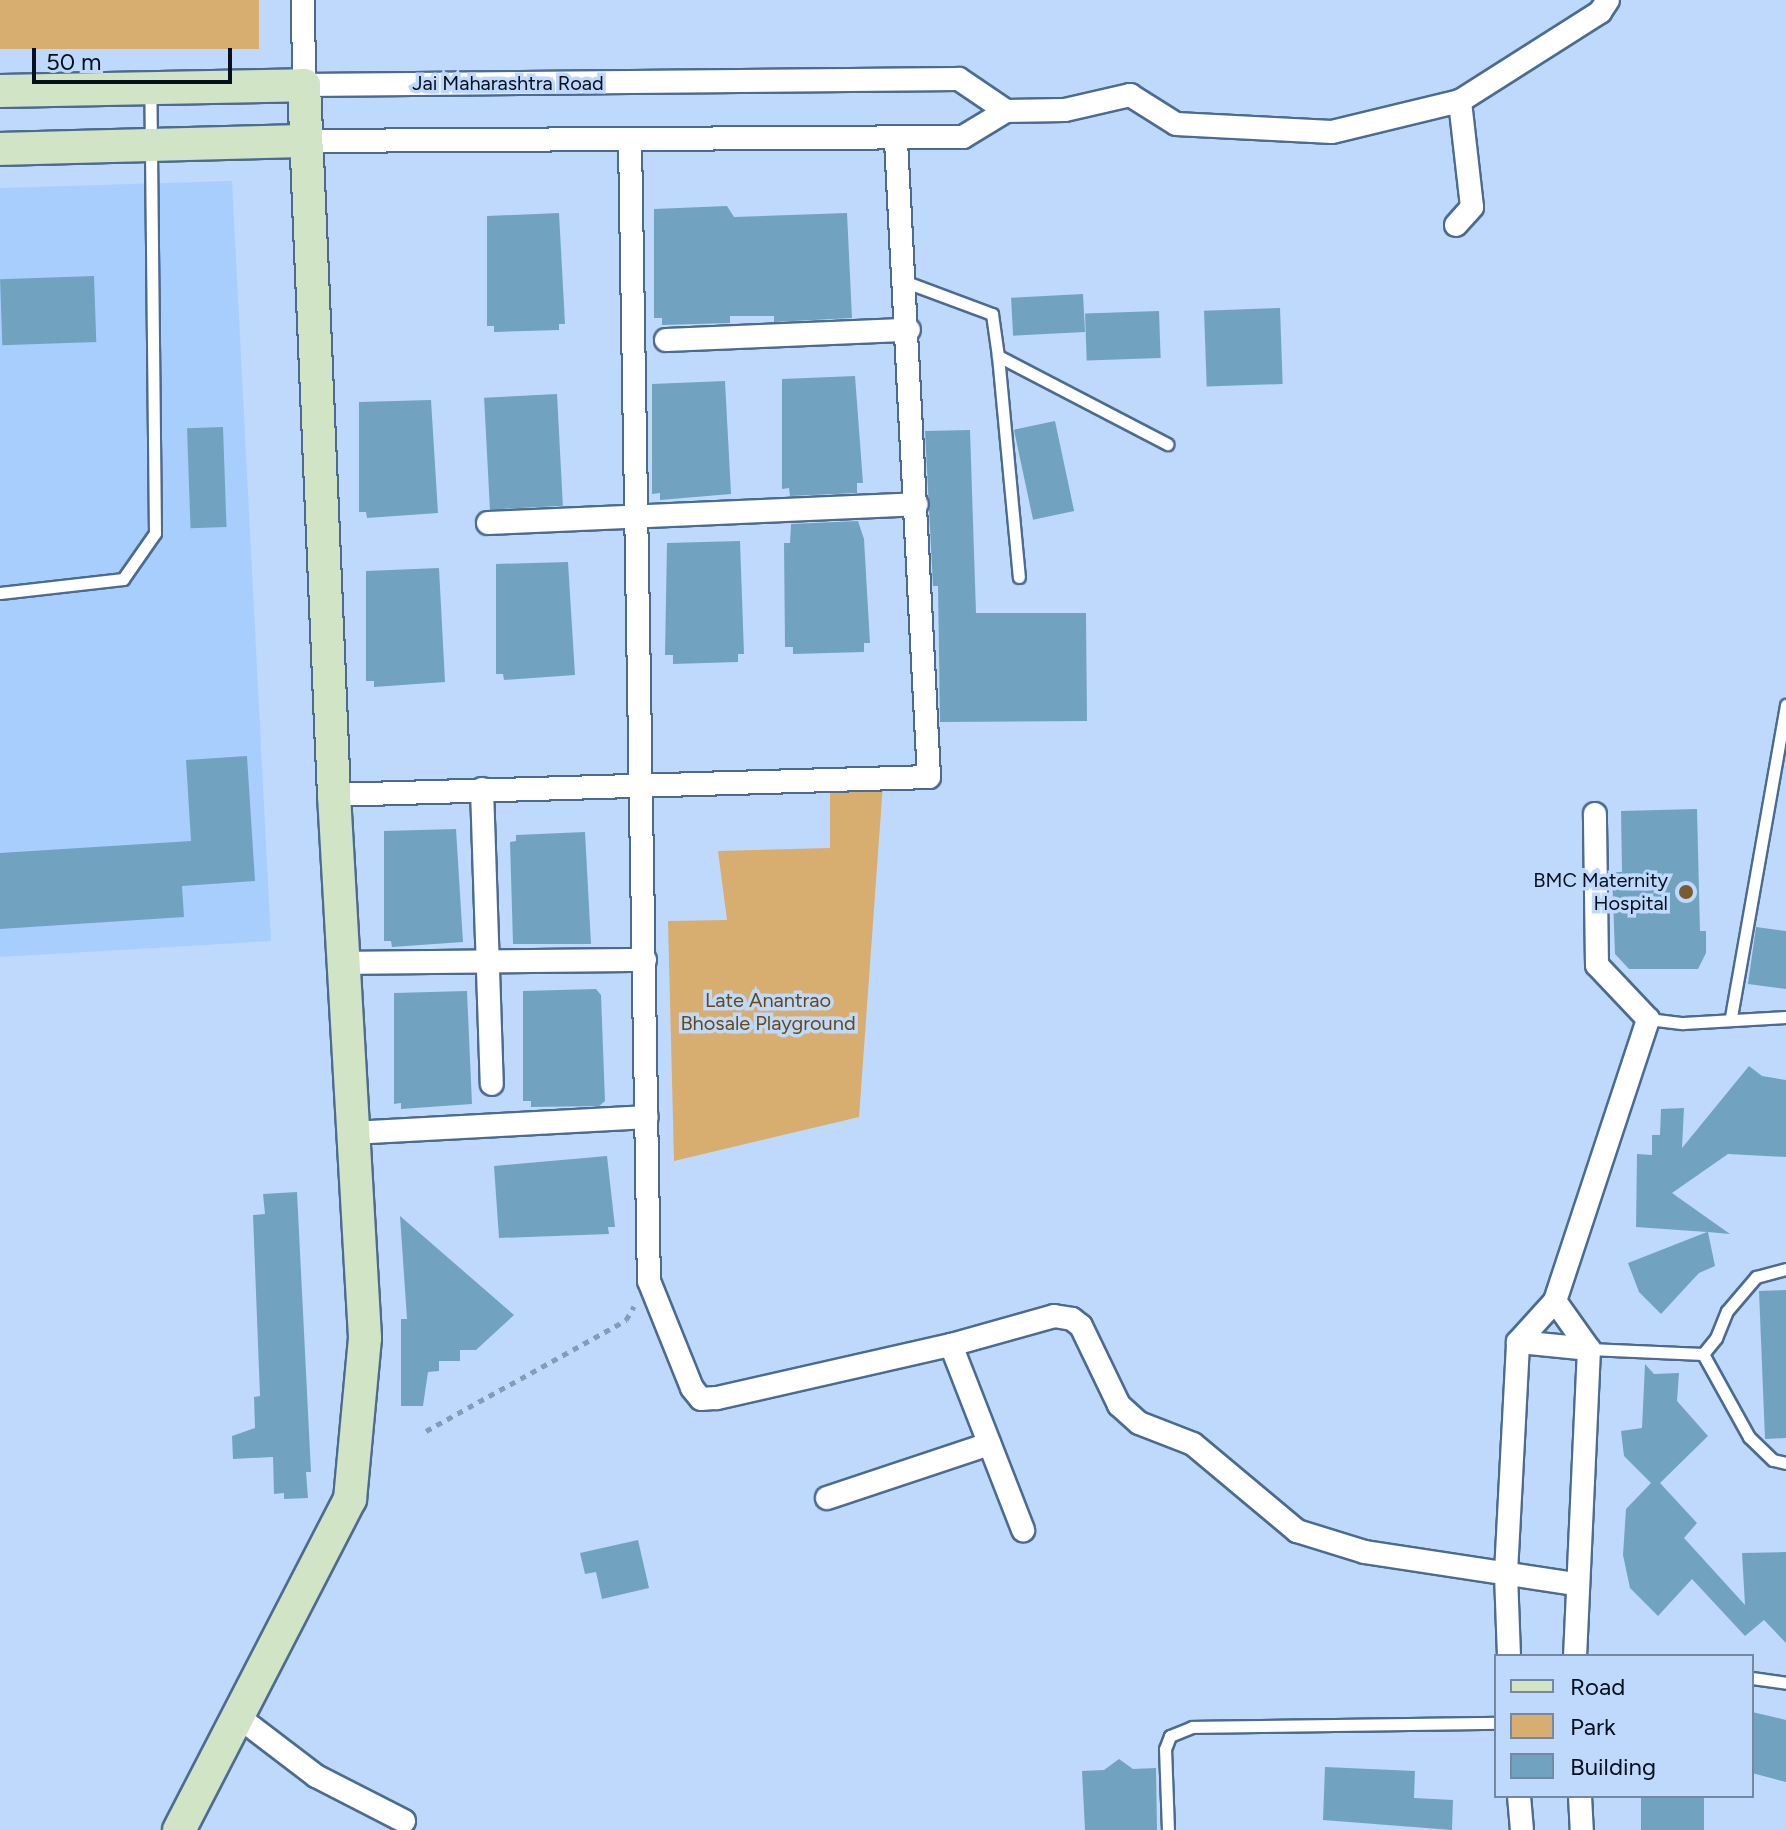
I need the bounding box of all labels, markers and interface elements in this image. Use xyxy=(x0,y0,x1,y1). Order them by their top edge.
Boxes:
scale bar xyxy=(36,32,236,82)
text: 50 m xyxy=(46,47,102,76)
street label: Jai Maharashtra Road xyxy=(412,71,604,95)
place label: BMC Maternity Hospital xyxy=(1533,868,1668,915)
marker: BMC Maternity Hospital xyxy=(1675,881,1697,903)
park label: Late Anantrao Bhosale Playground xyxy=(680,989,856,1036)
legend xyxy=(1494,1654,1754,1798)
text: Road xyxy=(1570,1672,1625,1701)
text: Park xyxy=(1570,1712,1616,1741)
text: Building xyxy=(1570,1752,1656,1781)

